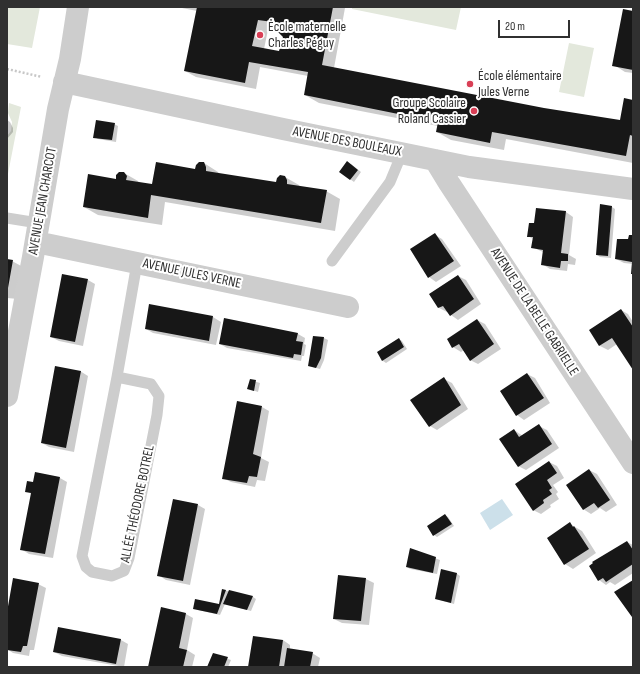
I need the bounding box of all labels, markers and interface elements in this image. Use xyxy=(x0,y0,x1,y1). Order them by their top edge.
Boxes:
scale bar xyxy=(500,12,572,38)
place label: École maternelle Charles Péguy xyxy=(268,19,346,52)
text: 20 m xyxy=(505,19,525,34)
marker: École maternelle Charles Péguy xyxy=(255,30,265,40)
place label: École élémentaire Jules Verne xyxy=(478,68,562,100)
marker: École élémentaire Jules Verne xyxy=(465,79,475,89)
place label: Groupe Scolaire Roland Cassier xyxy=(393,95,466,128)
marker: Groupe Scolaire Roland Cassier xyxy=(469,106,479,116)
street label: AVENUE DES BOULEAUX xyxy=(291,123,403,161)
street label: AVENUE JEAN CHARCOT xyxy=(25,146,61,256)
street label: AVENUE DE LA BELLE GABRIELLE xyxy=(486,245,582,379)
street label: AVENUE JULES VERNE xyxy=(141,255,243,293)
street label: ALLÉE THÉODORE BOTREL xyxy=(117,444,159,564)

